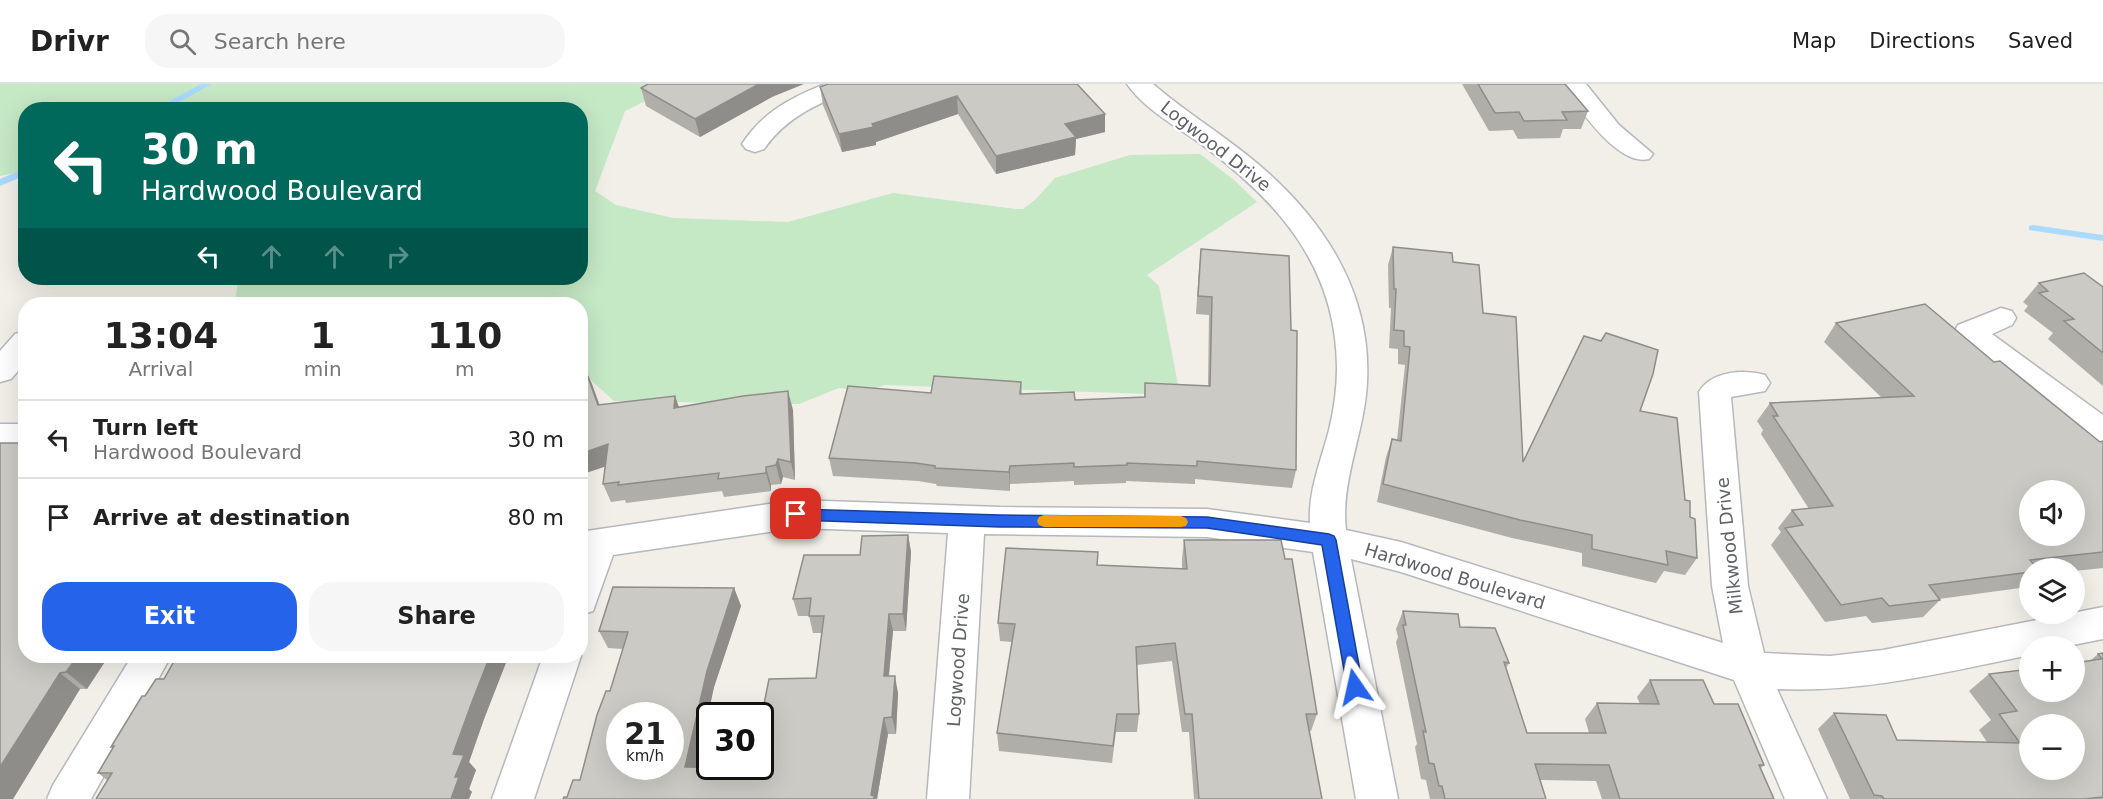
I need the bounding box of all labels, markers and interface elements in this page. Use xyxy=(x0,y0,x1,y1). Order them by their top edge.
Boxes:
search box xyxy=(145,14,565,68)
text: Drivr xyxy=(30,25,109,58)
icon: search xyxy=(166,25,199,58)
text: Search here xyxy=(214,29,346,54)
text: Map xyxy=(1792,29,1836,53)
text: Directions xyxy=(1869,29,1975,53)
text: Saved xyxy=(2008,29,2073,53)
street label: Logwood Drive xyxy=(1157,96,1275,196)
text: 30 m xyxy=(141,125,258,174)
icon: left xyxy=(42,126,120,204)
text: Hardwood Boulevard xyxy=(141,175,423,206)
icon: left xyxy=(192,240,225,273)
icon: ahead xyxy=(255,240,288,273)
icon: ahead xyxy=(318,240,351,273)
icon: right xyxy=(381,240,414,273)
text: 13:04 xyxy=(104,315,218,356)
text: 1 xyxy=(310,315,335,356)
text: 110 xyxy=(427,315,502,356)
text: Arrival xyxy=(128,357,193,381)
text: min xyxy=(304,357,342,381)
text: m xyxy=(455,357,475,381)
text: Turn left xyxy=(93,415,198,440)
icon: left xyxy=(42,423,75,456)
text: 30 m xyxy=(508,427,564,452)
text: Hardwood Boulevard xyxy=(93,440,302,464)
street label: Milkwood Drive xyxy=(1711,476,1747,616)
map controls xyxy=(2019,480,2085,780)
button: sound xyxy=(2019,480,2085,546)
pin xyxy=(770,488,821,539)
icon: arrive xyxy=(779,497,812,530)
icon: arrive xyxy=(42,501,75,534)
text: Arrive at destination xyxy=(93,505,350,530)
text: 80 m xyxy=(508,505,564,530)
street label: Hardwood Boulevard xyxy=(1362,538,1548,614)
button: layers xyxy=(2019,558,2085,624)
button: Exit xyxy=(42,582,297,651)
button: Share xyxy=(309,582,564,651)
street label: Logwood Drive xyxy=(943,592,973,728)
button: + xyxy=(2019,636,2085,702)
position arrow xyxy=(1323,655,1387,719)
speed limit sign: 30 xyxy=(696,702,774,780)
button: − xyxy=(2019,714,2085,780)
text: 21 xyxy=(624,716,666,751)
text: km/h xyxy=(626,747,664,765)

